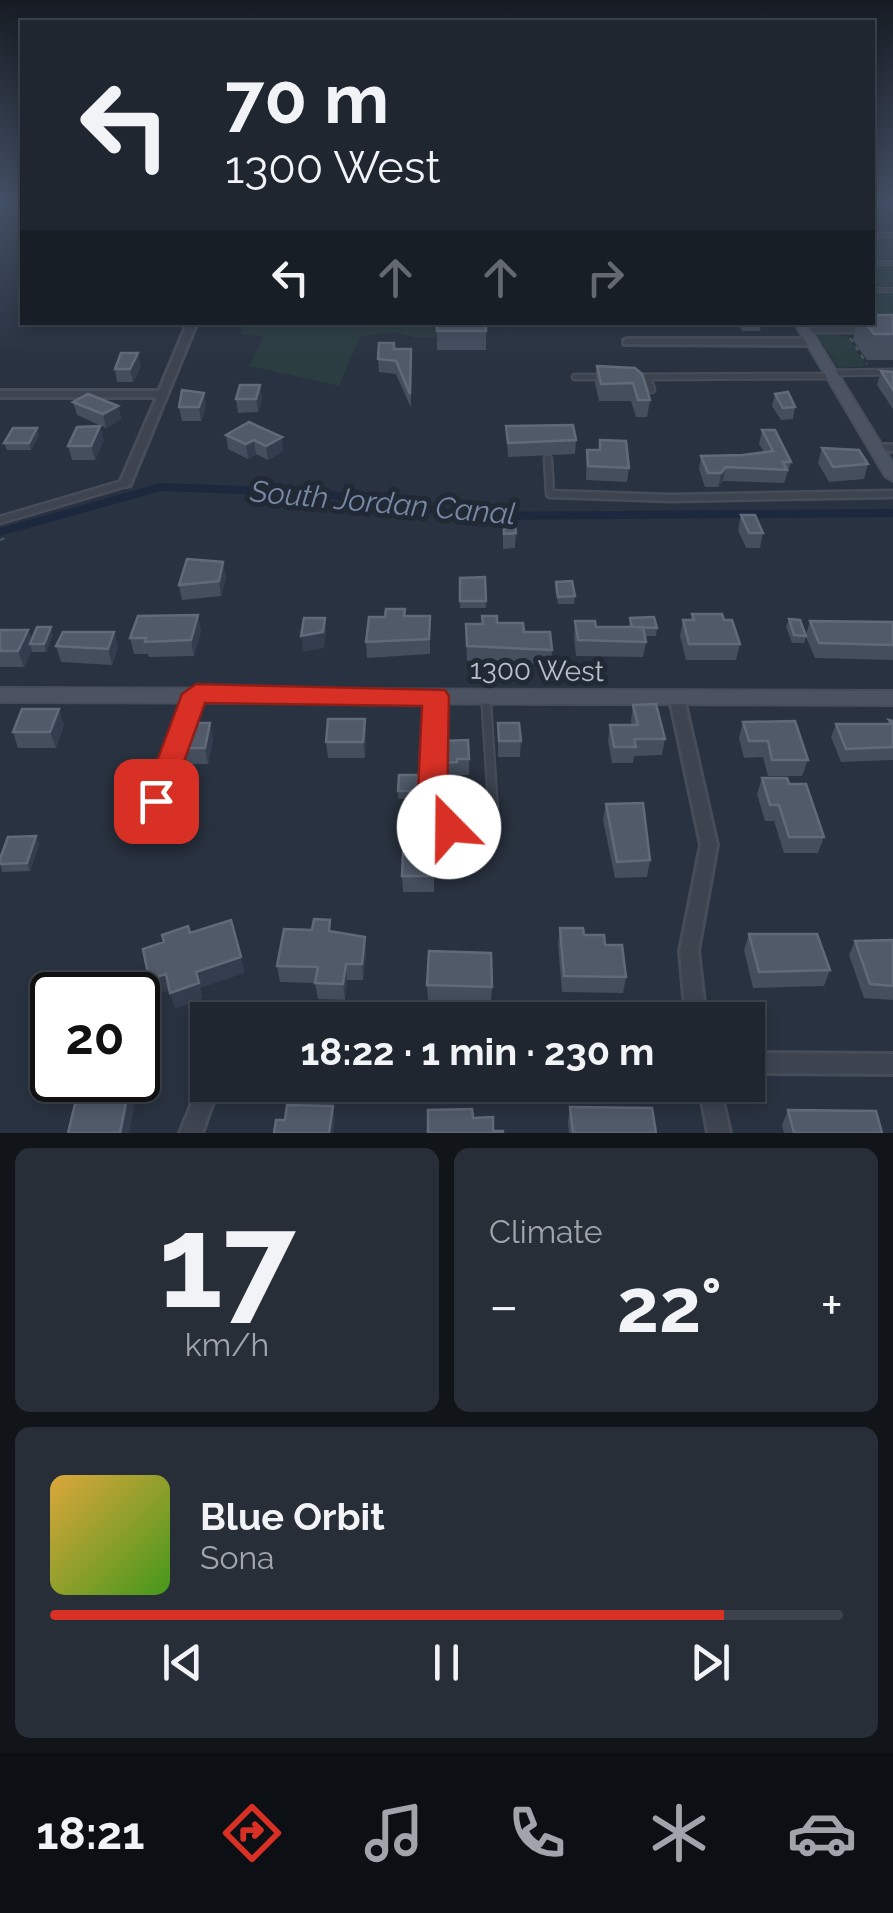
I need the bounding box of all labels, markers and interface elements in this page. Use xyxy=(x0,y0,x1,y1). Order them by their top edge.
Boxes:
text: 70 m xyxy=(225,57,389,139)
icon: left xyxy=(60,60,190,190)
text: 1300 West xyxy=(225,141,441,194)
icon: left xyxy=(263,250,318,305)
icon: ahead xyxy=(368,250,423,305)
icon: ahead xyxy=(473,250,528,305)
icon: right xyxy=(578,250,633,305)
water label: South Jordan Canal xyxy=(248,473,517,532)
street label: 1300 West xyxy=(470,653,605,688)
pin xyxy=(114,759,199,844)
icon: arrive xyxy=(129,774,184,829)
position arrow xyxy=(397,775,501,879)
speed limit sign: 20 xyxy=(30,972,160,1102)
text: 18:22 · 1 min · 230 m xyxy=(301,1029,654,1074)
text: 17 xyxy=(158,1185,296,1337)
text: Climate xyxy=(489,1213,603,1250)
text: 22° xyxy=(617,1261,722,1350)
text: − xyxy=(489,1273,519,1338)
text: + xyxy=(820,1273,843,1338)
text: km/h xyxy=(185,1326,269,1363)
text: Blue Orbit xyxy=(200,1494,385,1539)
text: Sona xyxy=(200,1539,275,1576)
icon: previous xyxy=(155,1635,210,1690)
icon: pause xyxy=(419,1635,474,1690)
icon: next xyxy=(683,1635,738,1690)
icon: directions xyxy=(217,1798,287,1868)
icon: music xyxy=(359,1798,429,1868)
icon: phone xyxy=(502,1798,572,1868)
icon: climate xyxy=(644,1798,714,1868)
icon: car xyxy=(787,1798,857,1868)
text: 18:21 xyxy=(36,1807,144,1860)

